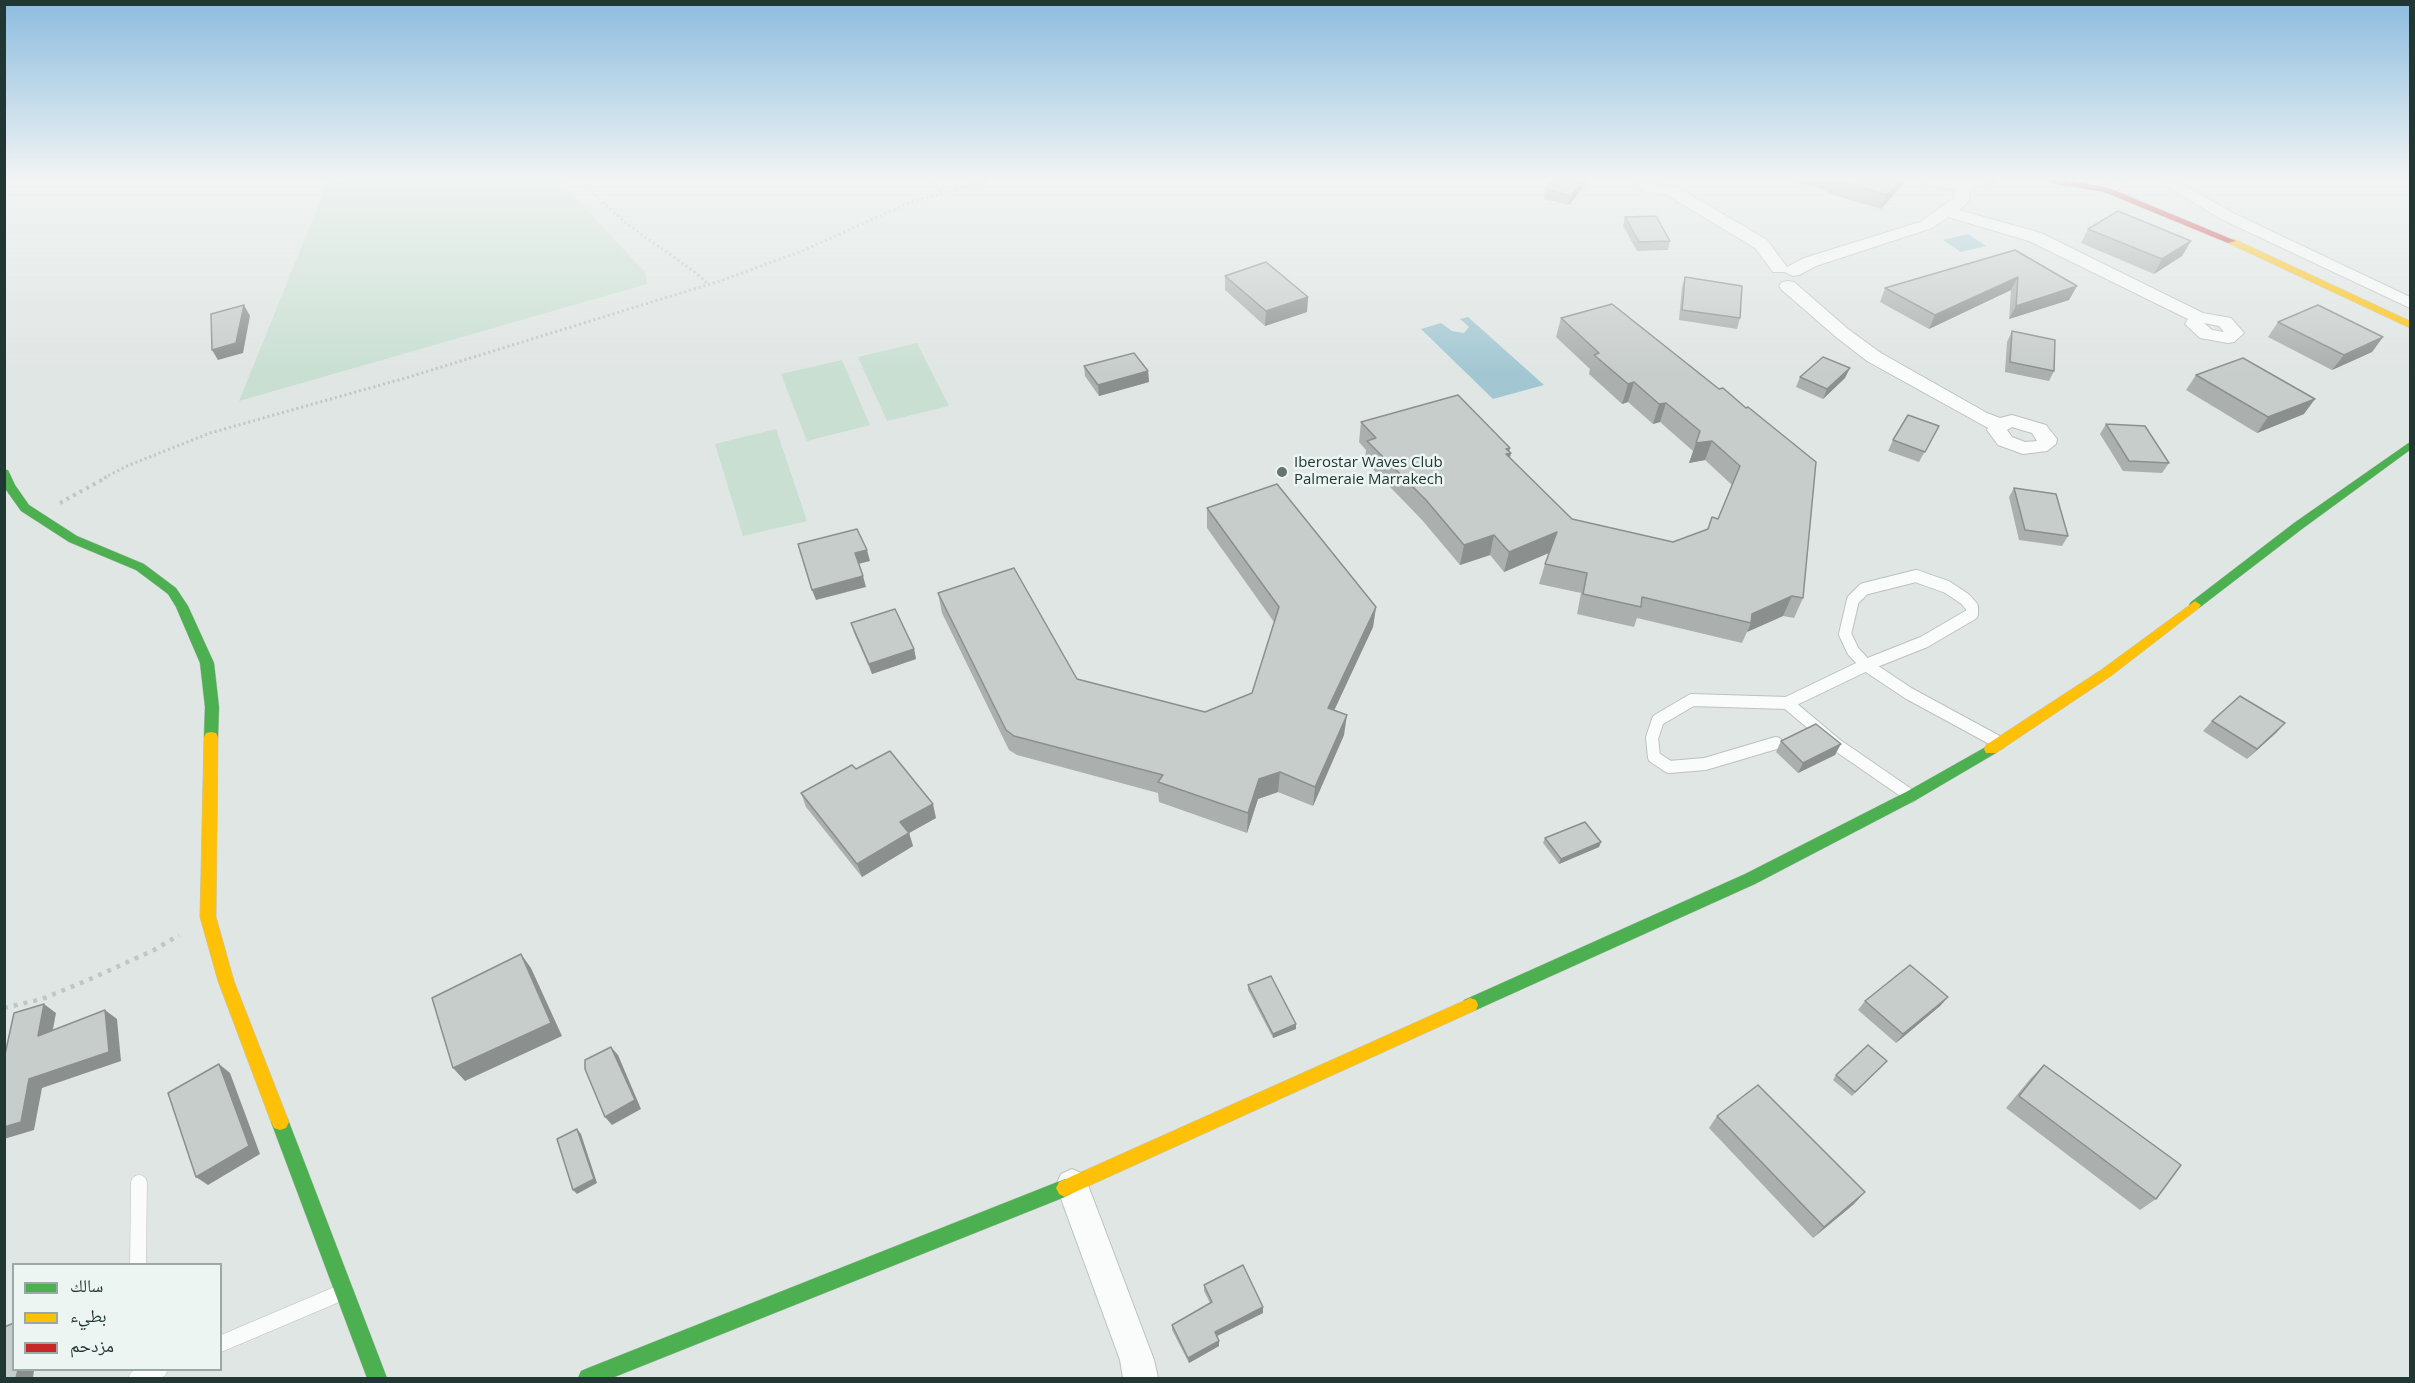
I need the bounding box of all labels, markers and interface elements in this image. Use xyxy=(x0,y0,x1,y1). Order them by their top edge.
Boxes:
place label: Iberostar Waves Club Palmeraie Marrakech xyxy=(1294,454,1443,489)
marker: Iberostar Waves Club Palmeraie Marrakech xyxy=(1275,465,1289,479)
legend xyxy=(12,1263,222,1371)
text: سالك xyxy=(70,1273,103,1297)
text: بطيء xyxy=(70,1303,107,1327)
text: مزدحم xyxy=(70,1333,114,1357)

